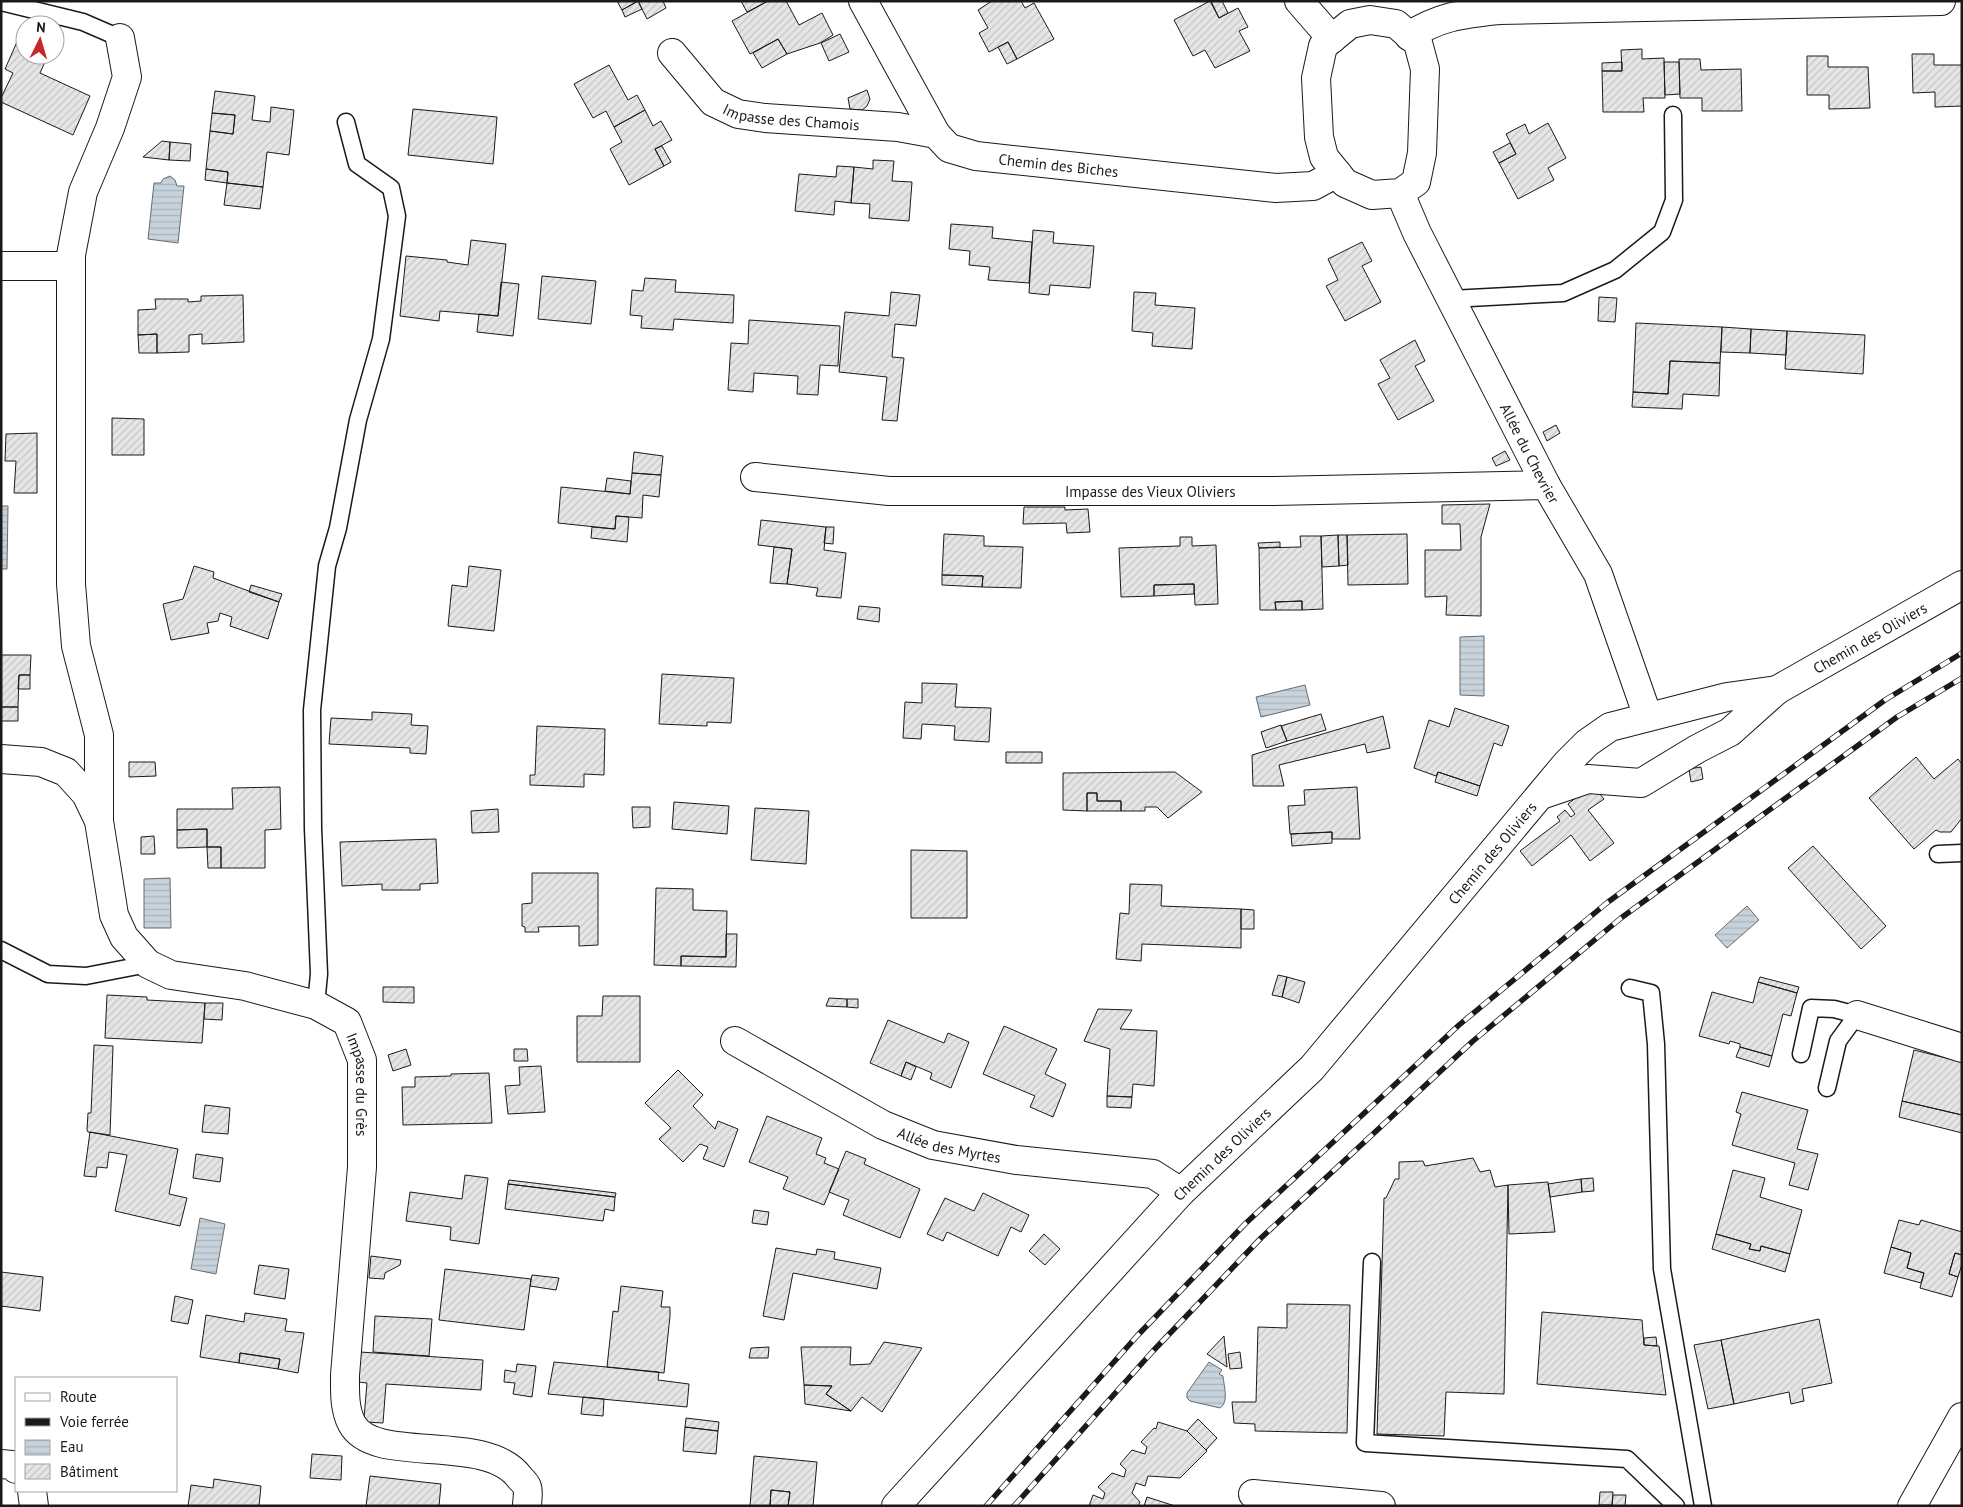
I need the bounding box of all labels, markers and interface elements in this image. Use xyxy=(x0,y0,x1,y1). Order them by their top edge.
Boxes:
north arrow xyxy=(15,15,65,65)
text: N xyxy=(36,18,47,36)
street label: Impasse des Chamois xyxy=(720,99,860,134)
street label: Chemin des Biches xyxy=(998,149,1120,181)
street label: Allée du Chevrier xyxy=(1496,400,1564,507)
street label: Impasse des Vieux Oliviers xyxy=(1065,482,1236,501)
street label: Chemin des Oliviers xyxy=(1809,598,1930,677)
street label: Chemin des Oliviers xyxy=(1444,798,1540,908)
street label: Impasse du Grès xyxy=(343,1030,372,1136)
street label: Chemin des Oliviers xyxy=(1169,1103,1275,1204)
street label: Allée des Myrtes xyxy=(895,1122,1003,1167)
legend xyxy=(15,1377,178,1492)
text: Route xyxy=(60,1387,97,1406)
text: Voie ferrée xyxy=(59,1412,129,1431)
text: Eau xyxy=(60,1437,84,1456)
text: Bâtiment xyxy=(60,1462,118,1481)

